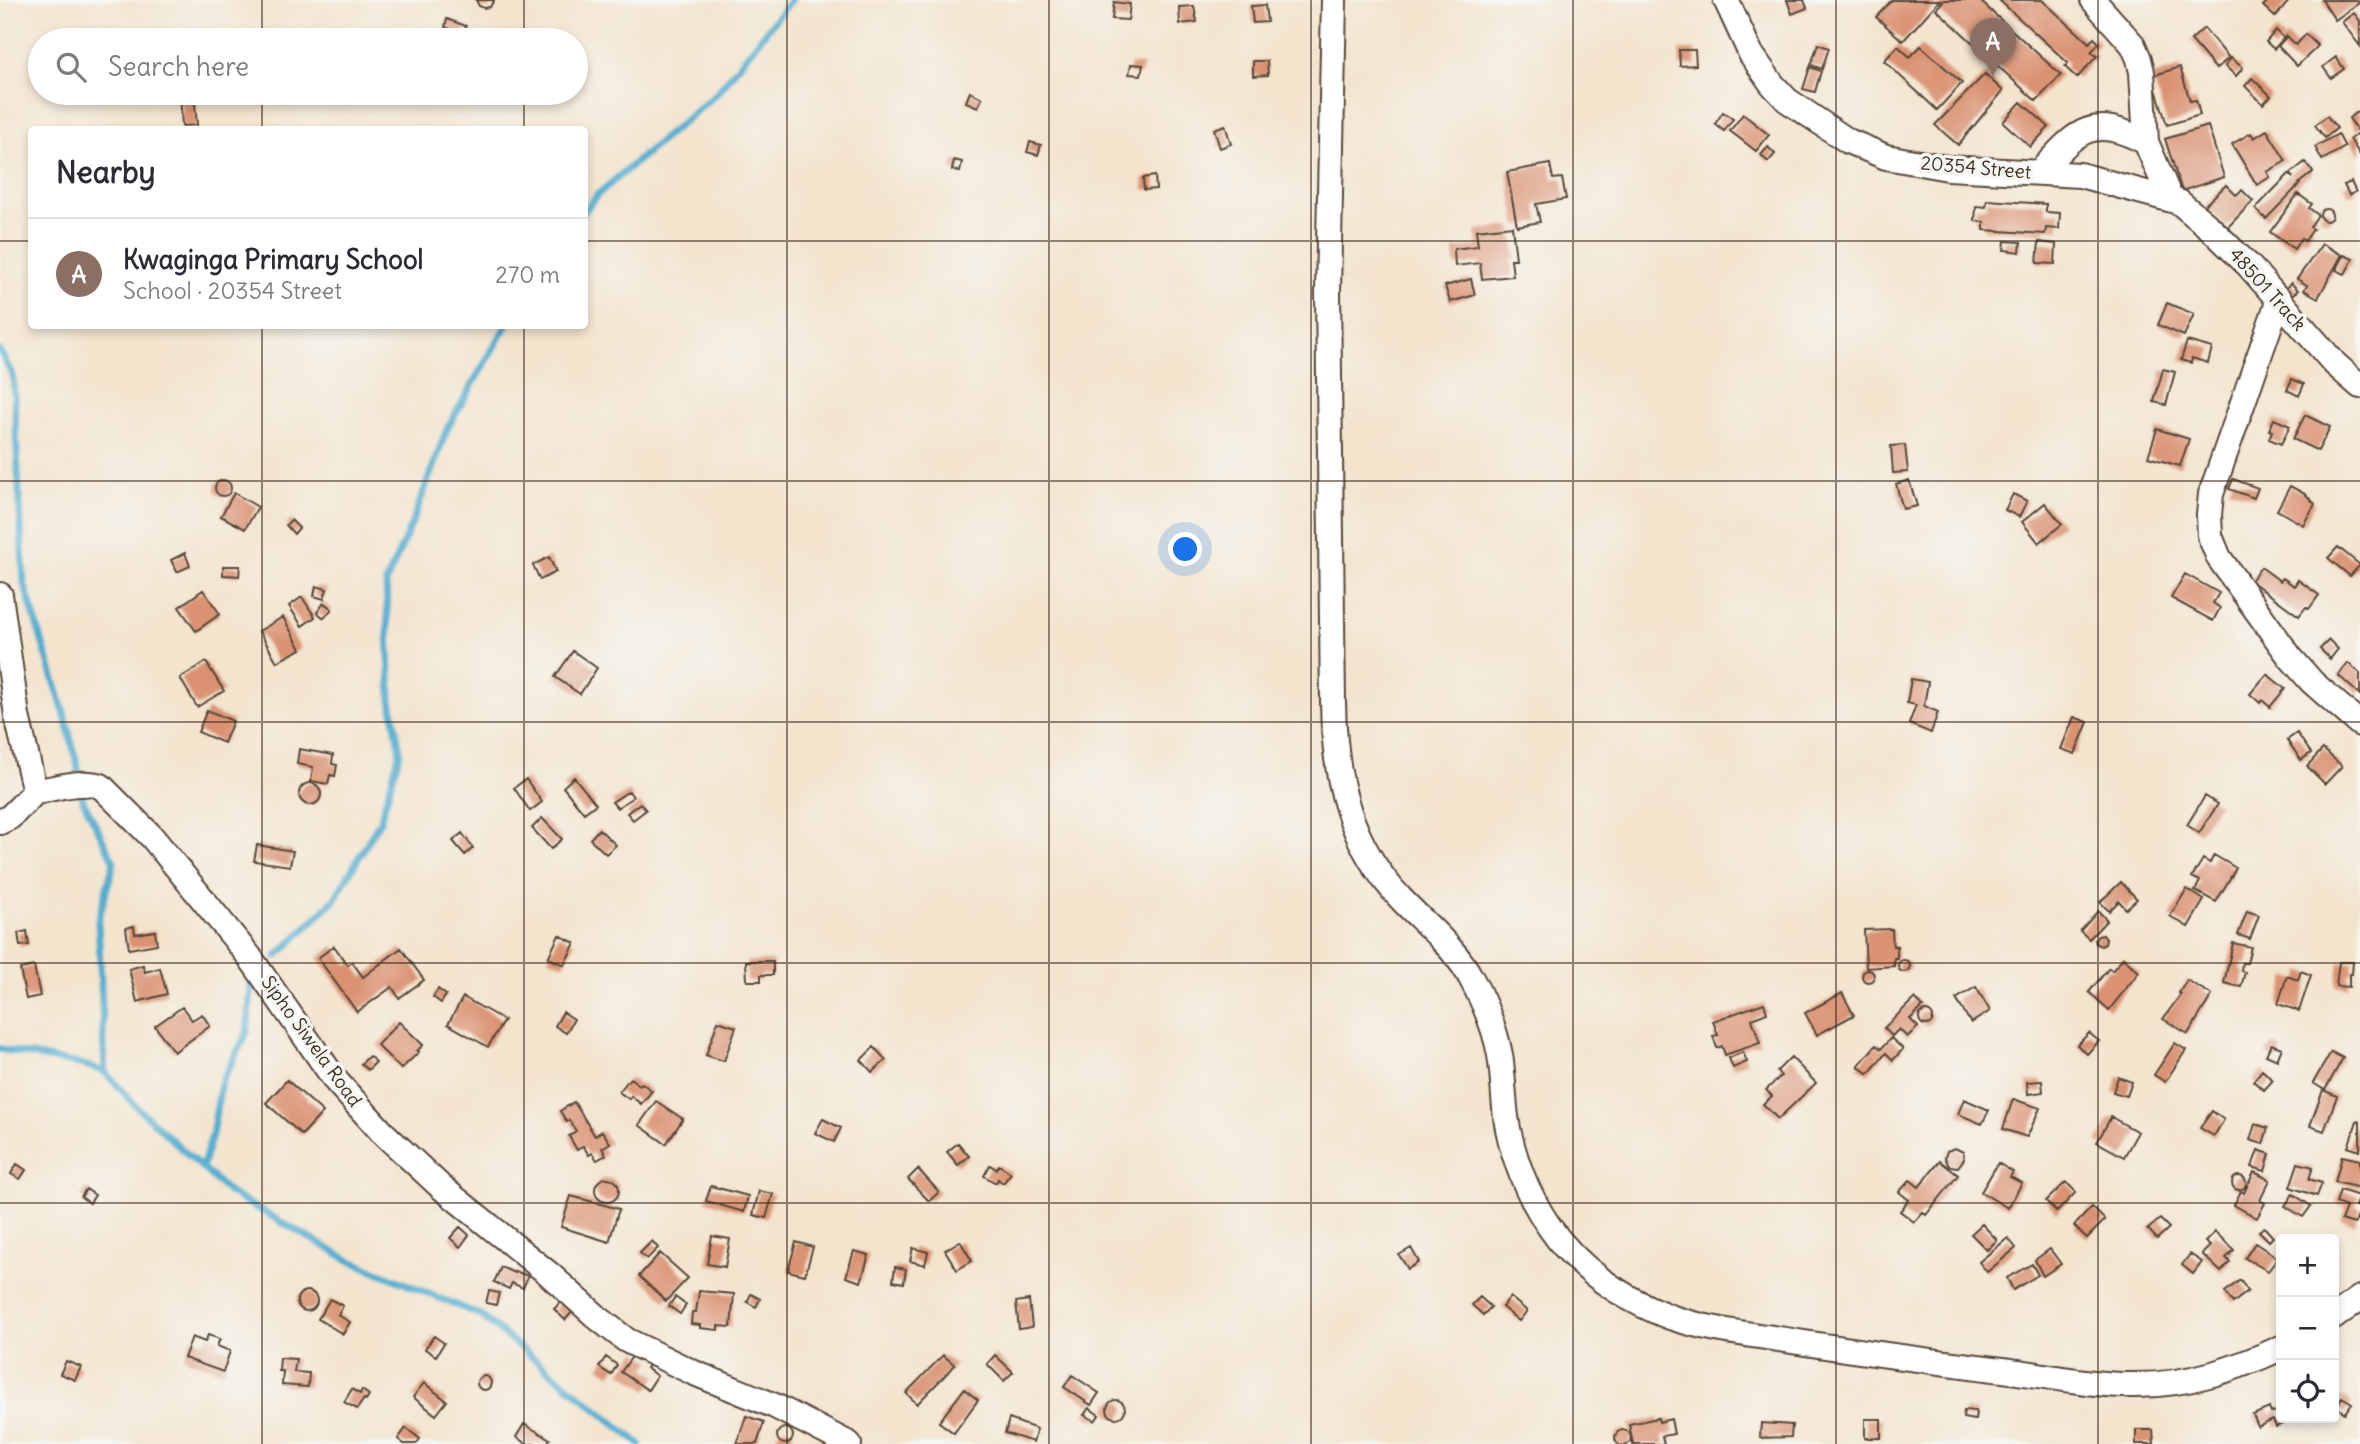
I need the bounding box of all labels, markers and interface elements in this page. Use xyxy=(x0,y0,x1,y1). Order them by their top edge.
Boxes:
pin: A xyxy=(1970,18,2016,76)
search box xyxy=(28,28,588,105)
icon: search xyxy=(52,48,90,86)
text: Search here xyxy=(108,50,249,83)
street label: 20354 Street xyxy=(1920,150,2032,184)
text: Nearby xyxy=(56,153,156,191)
street label: 48501 Track xyxy=(2224,242,2312,336)
text: Kwaginga Primary School xyxy=(123,243,423,276)
text: A xyxy=(72,260,86,289)
text: 270 m xyxy=(495,260,560,289)
text: School · 20354 Street xyxy=(123,276,342,305)
your location xyxy=(1168,532,1202,566)
street label: Sipho Siwela Road xyxy=(256,971,368,1111)
map controls xyxy=(2276,1234,2339,1423)
button: + xyxy=(2276,1234,2339,1297)
button: − xyxy=(2276,1297,2339,1360)
button: locate xyxy=(2276,1360,2339,1423)

